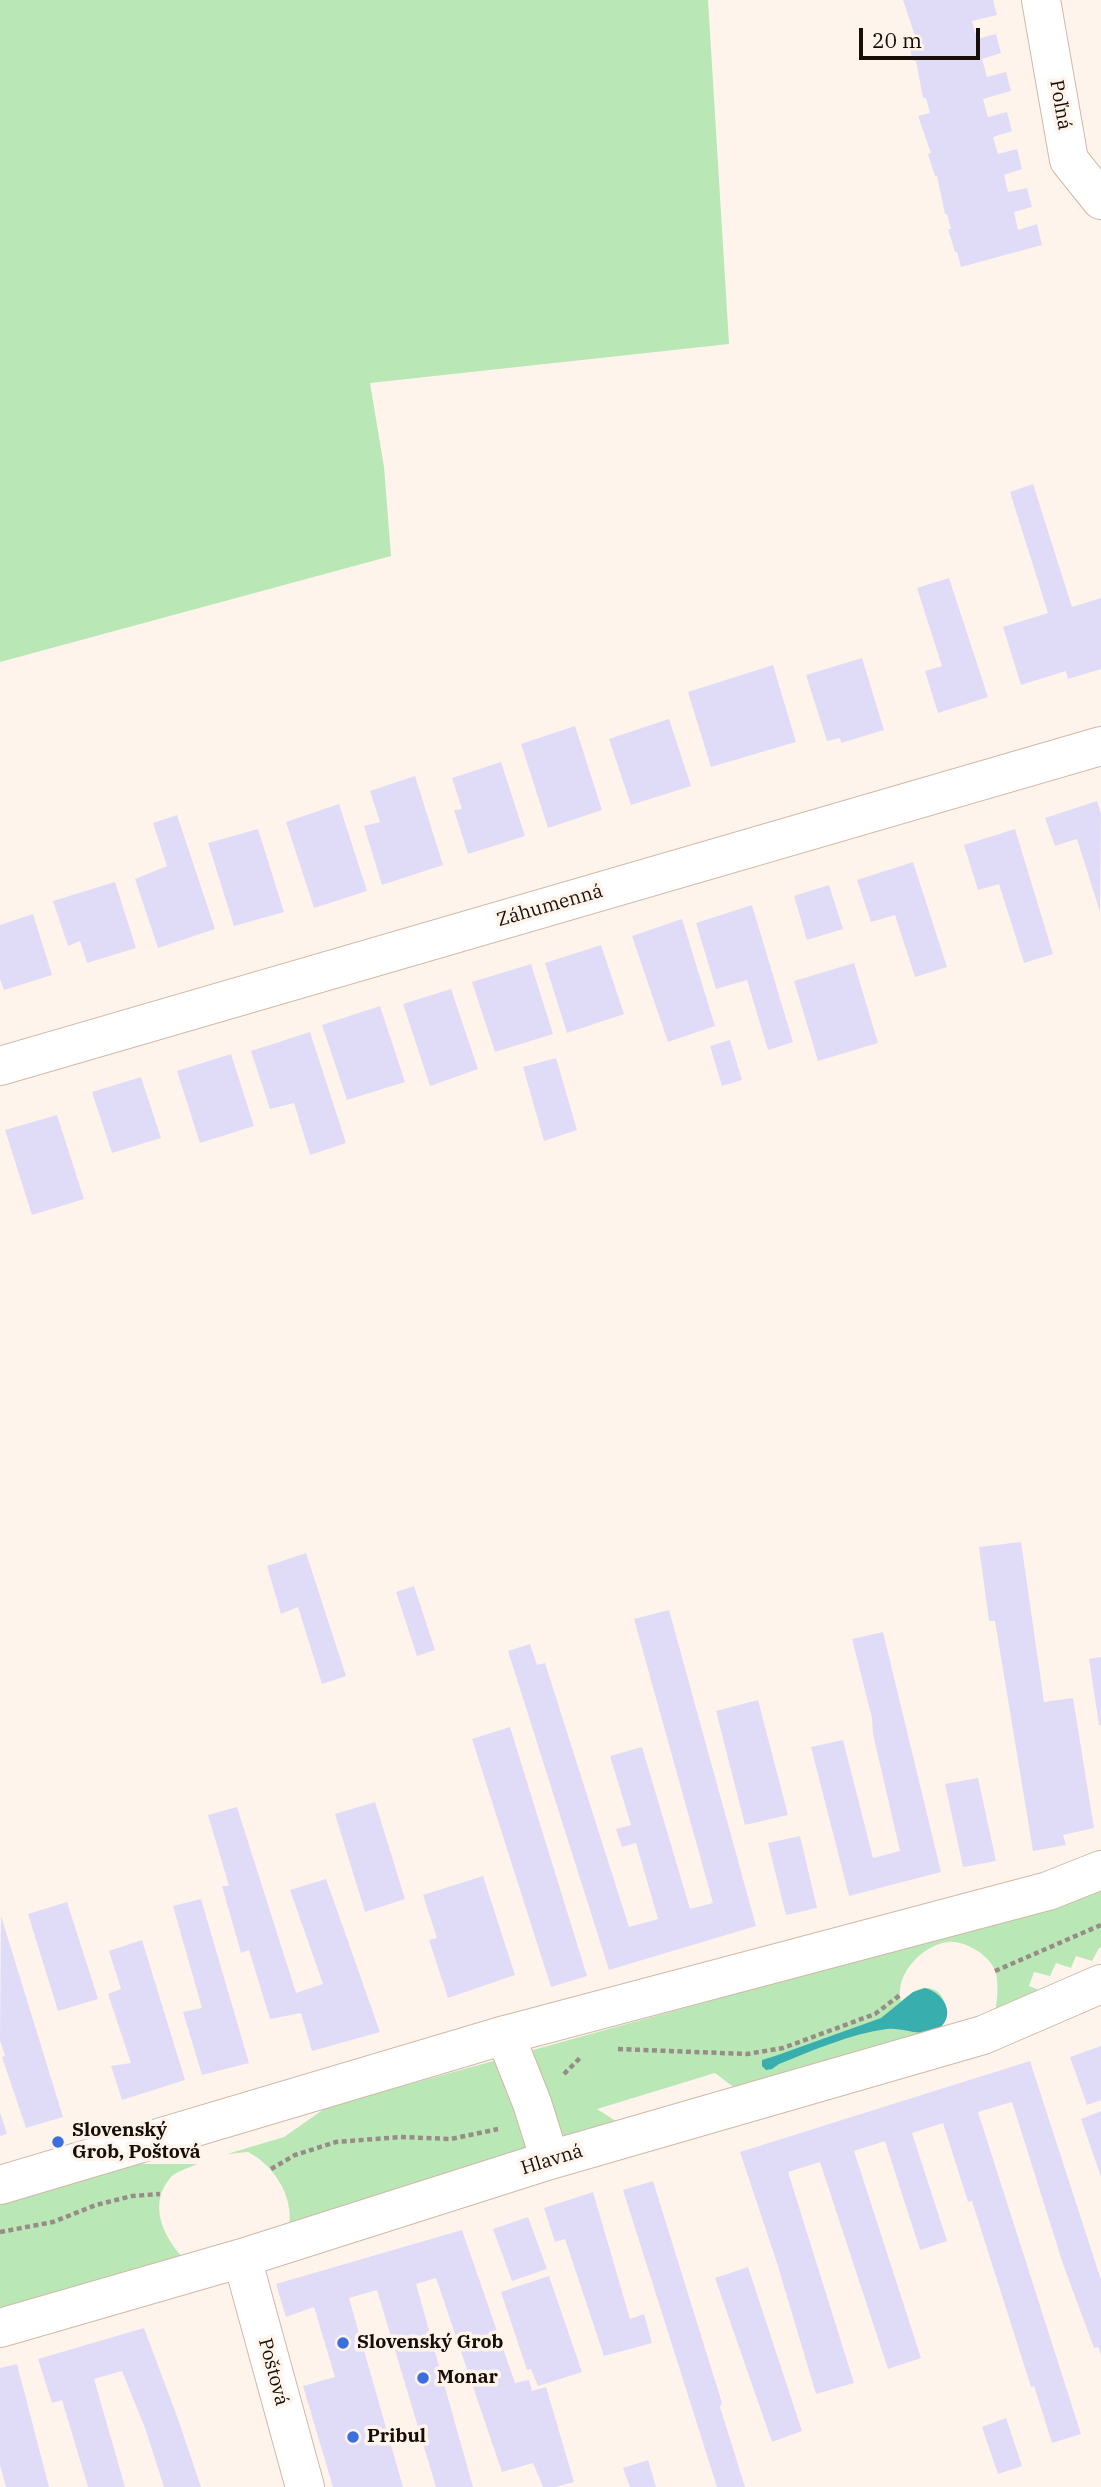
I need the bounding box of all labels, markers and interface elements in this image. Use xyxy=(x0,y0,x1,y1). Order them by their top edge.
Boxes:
scale bar xyxy=(863,14,984,58)
text: 20 m xyxy=(872,26,922,54)
street label: Poľná xyxy=(1044,78,1076,132)
street label: Záhumenná xyxy=(494,880,606,932)
place label: Slovenský Grob, Poštová xyxy=(72,2120,201,2164)
marker: Slovenský Grob, Poštová xyxy=(50,2134,66,2150)
street label: Hlavná xyxy=(518,2140,586,2180)
place label: Slovenský Grob xyxy=(357,2332,503,2354)
marker: Slovenský Grob xyxy=(335,2335,351,2351)
street label: Poštová xyxy=(253,2336,293,2408)
place label: Monar xyxy=(437,2367,498,2389)
marker: Monar xyxy=(415,2370,431,2386)
place label: Pribul xyxy=(367,2426,426,2448)
marker: Pribul xyxy=(345,2429,361,2445)

